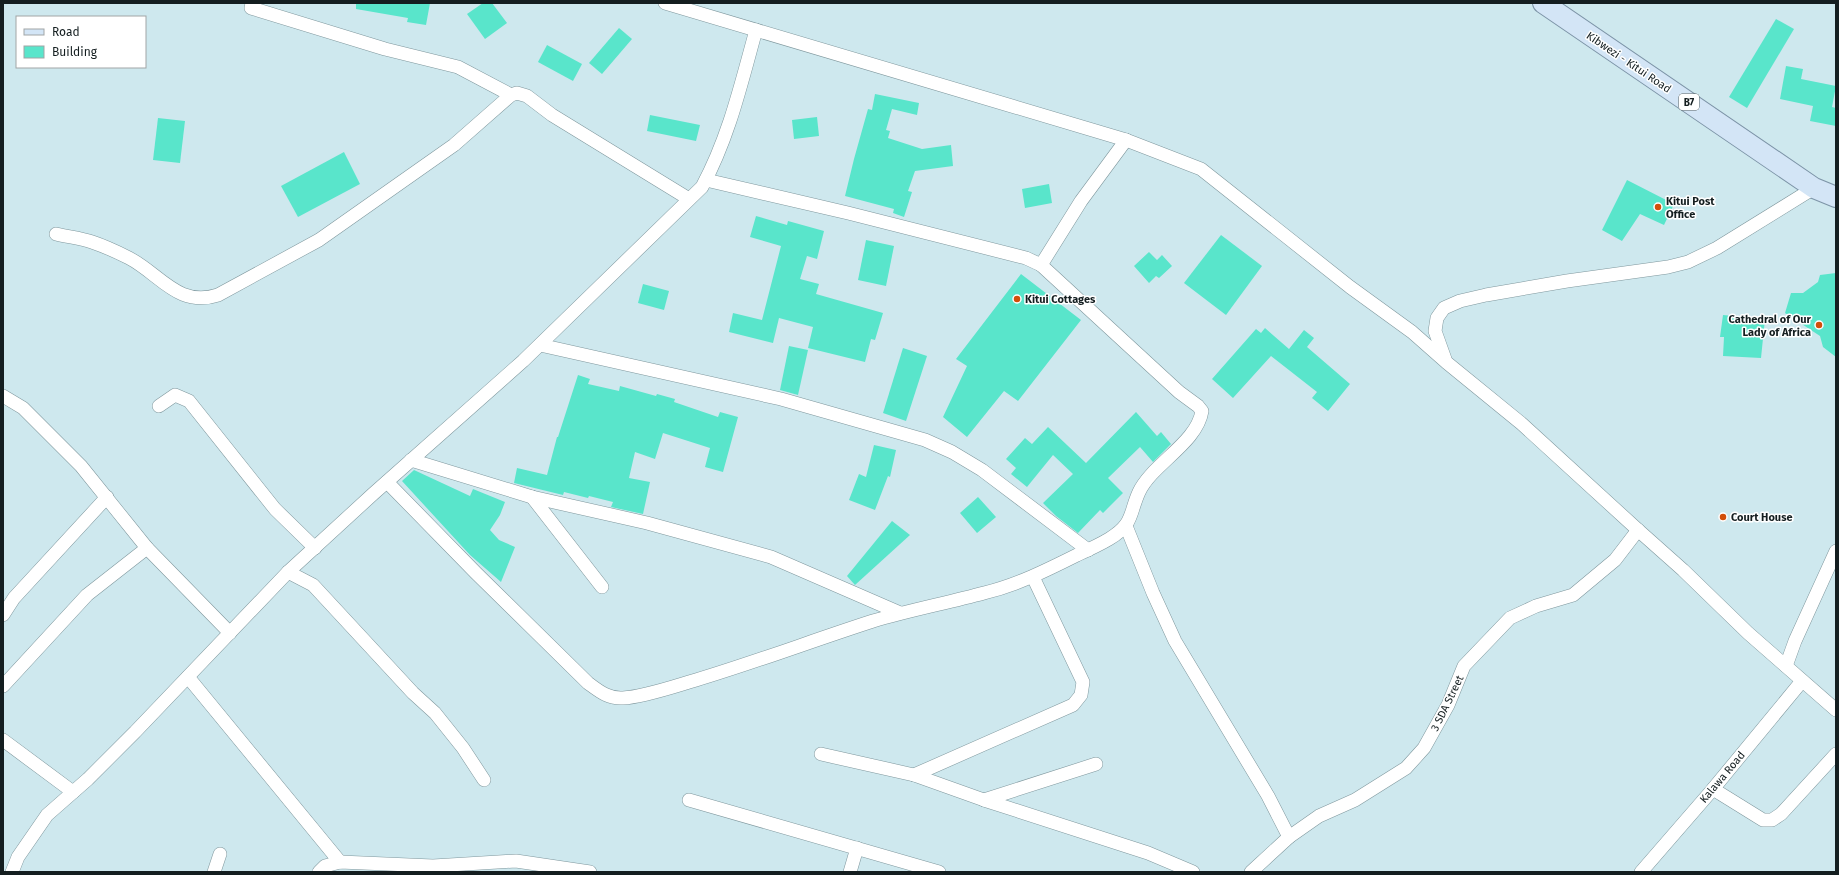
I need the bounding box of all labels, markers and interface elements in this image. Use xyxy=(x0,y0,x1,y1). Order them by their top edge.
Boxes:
legend xyxy=(16,16,146,68)
text: Road xyxy=(52,25,80,39)
street label: Kibwezi - Kitui Road xyxy=(1584,29,1674,96)
text: Building xyxy=(52,45,98,59)
road number: B7 xyxy=(1679,94,1699,110)
place label: Kitui Post Office xyxy=(1666,195,1715,221)
marker: Kitui Post Office xyxy=(1653,202,1663,212)
place label: Kitui Cottages xyxy=(1025,293,1096,306)
marker: Kitui Cottages xyxy=(1012,294,1022,304)
place label: Cathedral of Our Lady of Africa xyxy=(1728,313,1812,339)
marker: Cathedral of Our Lady of Africa xyxy=(1814,320,1824,330)
place label: Court House xyxy=(1731,511,1793,524)
marker: Court House xyxy=(1718,512,1728,522)
street label: 3 SDA Street xyxy=(1428,673,1467,733)
street label: Kalawa Road xyxy=(1697,749,1748,806)

